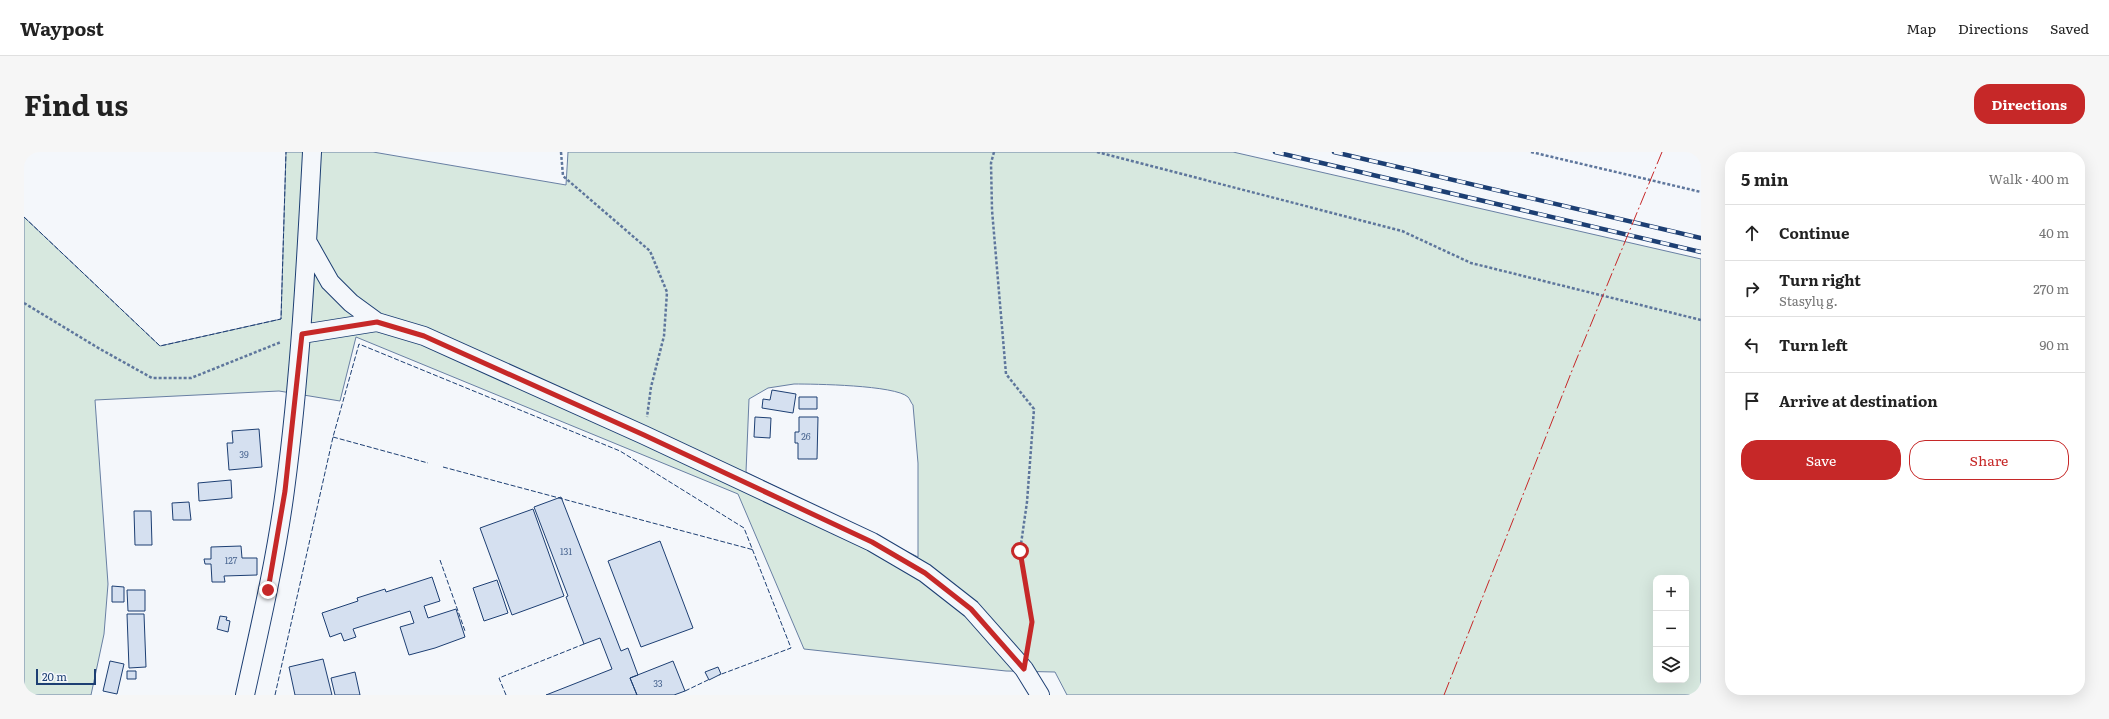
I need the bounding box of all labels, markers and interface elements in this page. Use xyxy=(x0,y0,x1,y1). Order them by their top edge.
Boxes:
text: Waypost xyxy=(20,14,104,42)
text: Map xyxy=(1906,18,1936,38)
text: Directions xyxy=(1958,18,2028,38)
text: Saved xyxy=(2050,18,2089,38)
text: Find us xyxy=(24,83,128,125)
button: Directions xyxy=(1974,84,2085,124)
text: 5 min xyxy=(1741,166,1789,191)
text: Walk · 400 m xyxy=(1989,169,2069,188)
text: Continue xyxy=(1779,221,1849,244)
icon: ahead xyxy=(1741,222,1763,244)
text: 40 m xyxy=(2039,223,2069,242)
text: Turn right xyxy=(1779,268,1861,291)
icon: right xyxy=(1741,278,1763,300)
text: 270 m xyxy=(2033,279,2069,298)
text: Stasylų g. xyxy=(1779,291,1838,310)
text: Turn left xyxy=(1779,333,1848,356)
icon: left xyxy=(1741,334,1763,356)
text: 90 m xyxy=(2039,335,2069,354)
text: Arrive at destination xyxy=(1779,389,1938,412)
icon: arrive xyxy=(1741,390,1763,412)
house number: 26 xyxy=(801,429,811,443)
button: Save xyxy=(1741,440,1901,480)
button: Share xyxy=(1909,440,2069,480)
house number: 39 xyxy=(239,447,249,461)
route start xyxy=(1011,542,1029,560)
house number: 131 xyxy=(560,544,572,558)
house number: 127 xyxy=(225,553,238,567)
map controls xyxy=(1653,575,1689,683)
button: + xyxy=(1653,575,1689,611)
route end xyxy=(259,581,277,599)
button: − xyxy=(1653,611,1689,647)
button: layers xyxy=(1653,647,1689,683)
scale bar xyxy=(36,667,96,686)
text: 20 m xyxy=(42,668,67,684)
house number: 33 xyxy=(653,676,663,690)

